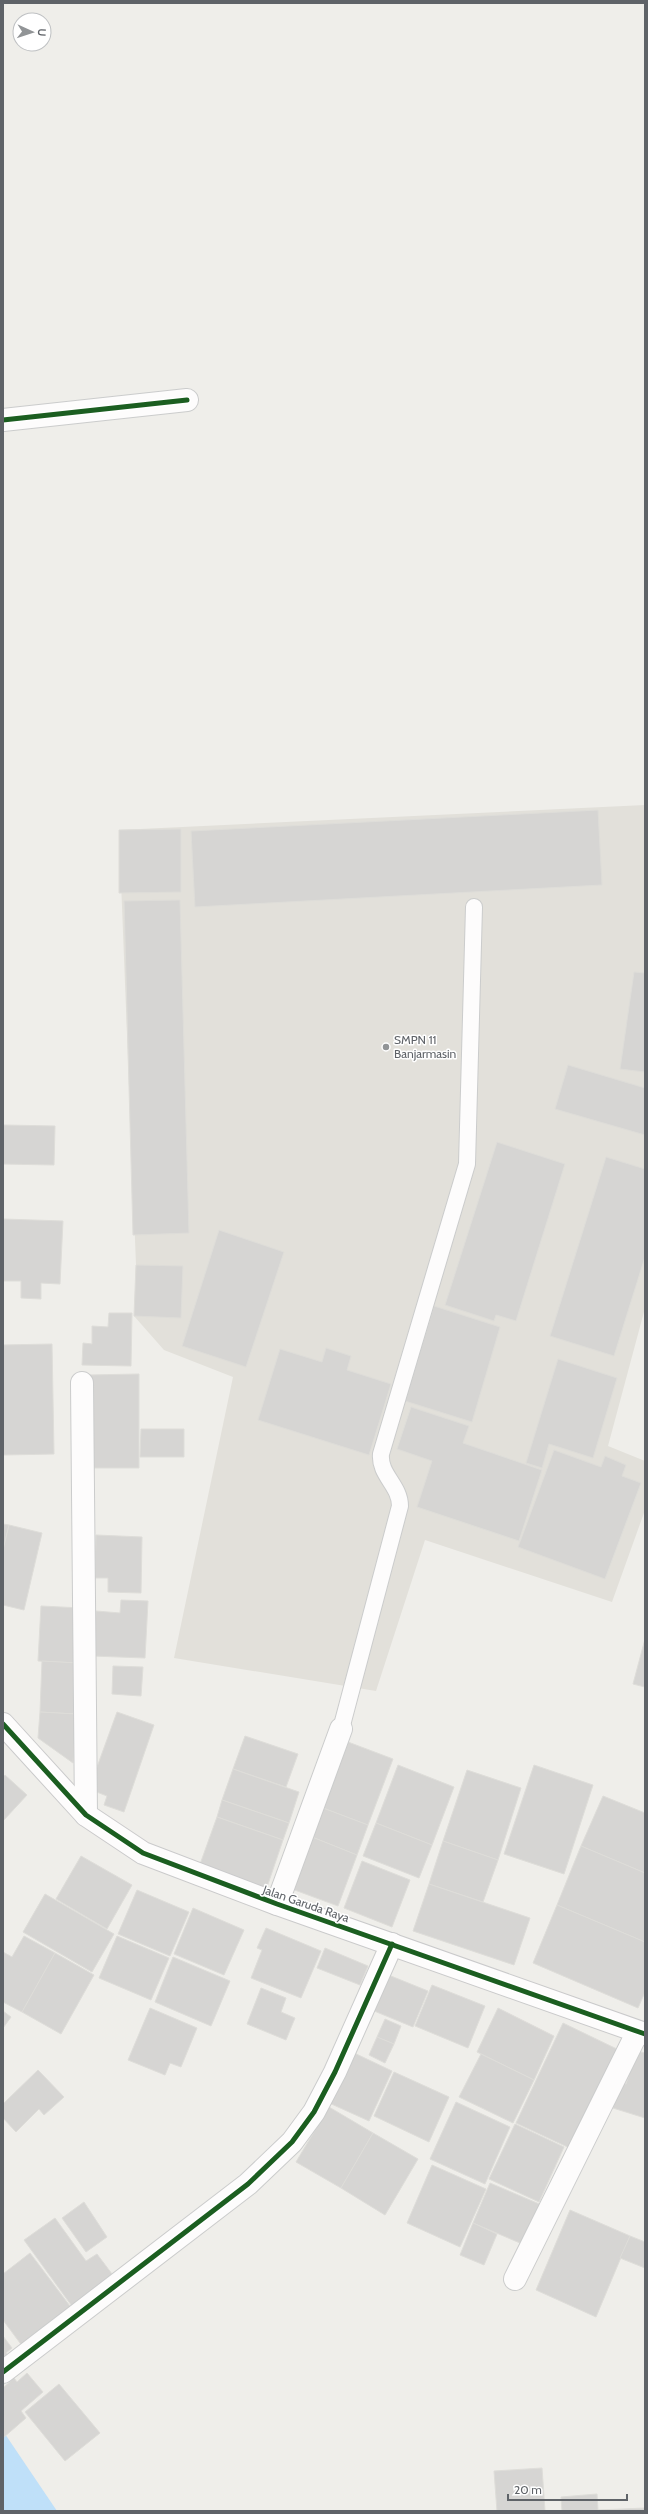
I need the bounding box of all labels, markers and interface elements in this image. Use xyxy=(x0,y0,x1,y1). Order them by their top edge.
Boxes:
north arrow xyxy=(12,12,52,52)
text: U xyxy=(35,28,49,37)
place label: SMPN 11 Banjarmasin xyxy=(394,1032,457,1061)
marker: SMPN 11 Banjarmasin xyxy=(381,1042,391,1052)
street label: Jalan Garuda Raya xyxy=(260,1881,351,1925)
scale bar xyxy=(508,2476,627,2502)
text: 20 m xyxy=(514,2482,542,2497)

